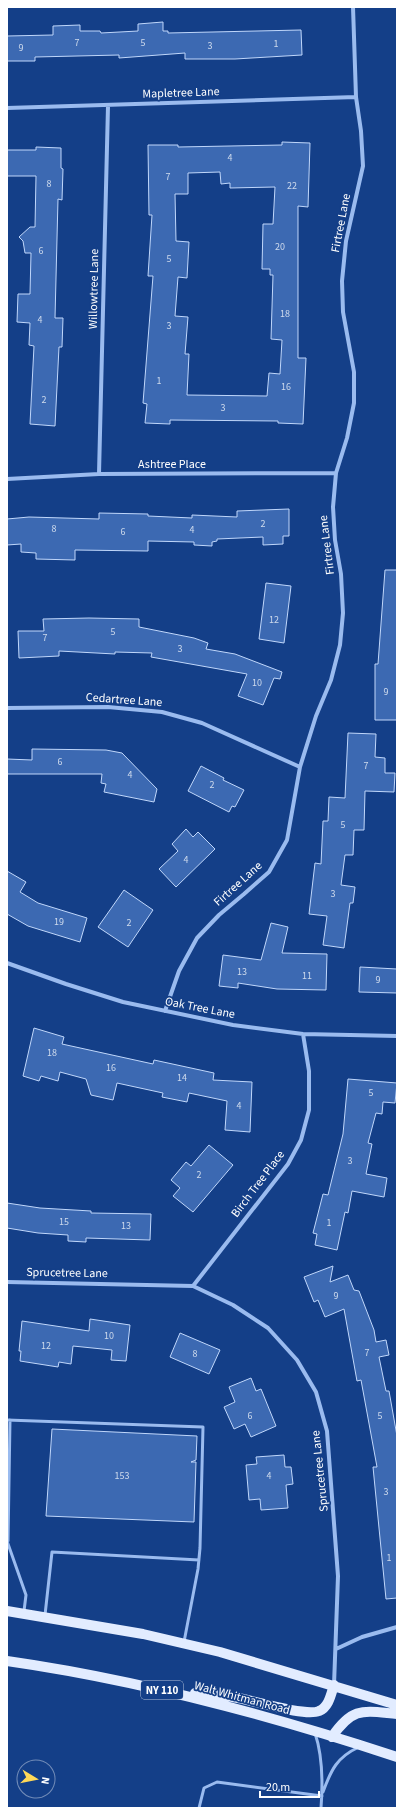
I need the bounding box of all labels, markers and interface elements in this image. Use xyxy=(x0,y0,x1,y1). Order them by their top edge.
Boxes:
house number: 7 xyxy=(75,36,80,50)
house number: 5 xyxy=(141,36,146,50)
house number: 1 xyxy=(274,37,279,51)
house number: 3 xyxy=(208,39,213,53)
house number: 9 xyxy=(19,41,24,55)
street label: Mapletree Lane xyxy=(142,83,220,103)
house number: 4 xyxy=(228,151,233,165)
house number: 7 xyxy=(166,170,171,184)
house number: 8 xyxy=(47,177,52,191)
house number: 22 xyxy=(287,179,297,193)
street label: Firtree Lane xyxy=(327,192,355,254)
house number: 20 xyxy=(275,240,285,254)
house number: 6 xyxy=(39,244,44,258)
street label: Willowtree Lane xyxy=(85,249,103,329)
house number: 5 xyxy=(167,252,172,266)
house number: 18 xyxy=(280,307,290,321)
house number: 4 xyxy=(38,313,43,327)
house number: 3 xyxy=(167,319,172,333)
house number: 1 xyxy=(157,374,162,388)
house number: 16 xyxy=(281,380,291,394)
house number: 2 xyxy=(42,393,47,407)
house number: 3 xyxy=(221,401,226,415)
street label: Ashtree Place xyxy=(138,456,206,473)
street label: Firtree Lane xyxy=(315,514,339,576)
house number: 2 xyxy=(261,517,266,531)
house number: 8 xyxy=(52,522,57,536)
house number: 4 xyxy=(190,523,195,537)
house number: 6 xyxy=(121,525,126,539)
house number: 12 xyxy=(269,613,279,627)
house number: 5 xyxy=(111,625,116,639)
house number: 7 xyxy=(43,631,48,645)
house number: 3 xyxy=(178,642,183,656)
house number: 10 xyxy=(252,676,262,690)
house number: 9 xyxy=(384,685,389,699)
street label: Cedartree Lane xyxy=(85,689,163,711)
house number: 6 xyxy=(58,755,63,769)
house number: 7 xyxy=(364,759,369,773)
house number: 4 xyxy=(128,768,133,782)
house number: 2 xyxy=(210,778,215,792)
house number: 5 xyxy=(341,818,346,832)
house number: 4 xyxy=(184,853,189,867)
street label: Firtree Lane xyxy=(210,858,266,910)
house number: 3 xyxy=(331,887,336,901)
house number: 19 xyxy=(54,915,64,929)
house number: 2 xyxy=(127,916,132,930)
house number: 13 xyxy=(237,965,247,979)
house number: 11 xyxy=(302,969,312,983)
house number: 9 xyxy=(376,973,381,987)
street label: Oak Tree Lane xyxy=(164,993,237,1023)
house number: 18 xyxy=(47,1046,57,1060)
house number: 16 xyxy=(106,1061,116,1075)
house number: 14 xyxy=(177,1071,187,1085)
house number: 5 xyxy=(369,1086,374,1100)
house number: 4 xyxy=(237,1099,242,1113)
street label: Birch Tree Place xyxy=(227,1147,289,1221)
house number: 3 xyxy=(348,1154,353,1168)
house number: 2 xyxy=(197,1168,202,1182)
house number: 15 xyxy=(59,1215,69,1229)
house number: 1 xyxy=(327,1216,332,1230)
house number: 13 xyxy=(121,1219,131,1233)
street label: Sprucetree Lane xyxy=(26,1264,108,1282)
house number: 9 xyxy=(334,1289,339,1303)
house number: 10 xyxy=(104,1329,114,1343)
house number: 12 xyxy=(41,1339,51,1353)
house number: 7 xyxy=(365,1346,370,1360)
house number: 8 xyxy=(193,1347,198,1361)
house number: 6 xyxy=(248,1409,253,1423)
house number: 5 xyxy=(378,1409,383,1423)
street label: Sprucetree Lane xyxy=(307,1429,333,1512)
house number: 153 xyxy=(115,1469,129,1483)
house number: 4 xyxy=(267,1469,272,1483)
house number: 3 xyxy=(384,1485,389,1499)
house number: 1 xyxy=(387,1551,392,1565)
street label: Walt Whitman Road xyxy=(192,1677,292,1719)
road number: NY 110 xyxy=(141,1681,183,1699)
north arrow xyxy=(16,1759,56,1799)
scale bar xyxy=(260,1773,319,1799)
text: N xyxy=(37,1776,53,1786)
text: 20 m xyxy=(266,1779,290,1796)

